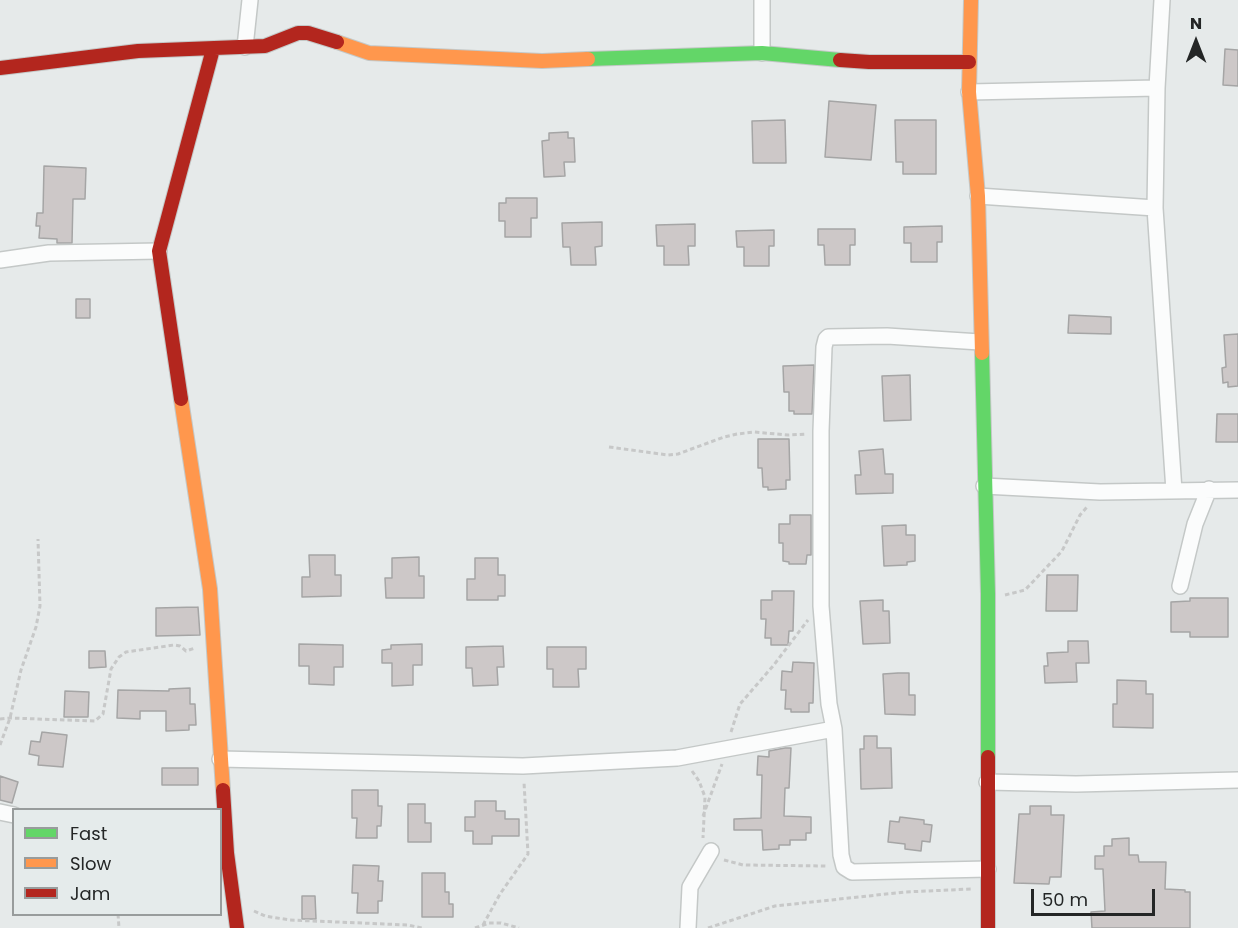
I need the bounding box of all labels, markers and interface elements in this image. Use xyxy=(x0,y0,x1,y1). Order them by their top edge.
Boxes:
north arrow xyxy=(1166,12,1226,72)
text: N xyxy=(1190,12,1202,35)
legend xyxy=(12,808,222,916)
text: Fast xyxy=(70,821,107,846)
text: Slow xyxy=(70,851,111,876)
scale bar xyxy=(1034,877,1158,915)
text: Jam xyxy=(70,881,110,906)
text: 50 m xyxy=(1042,887,1088,912)

